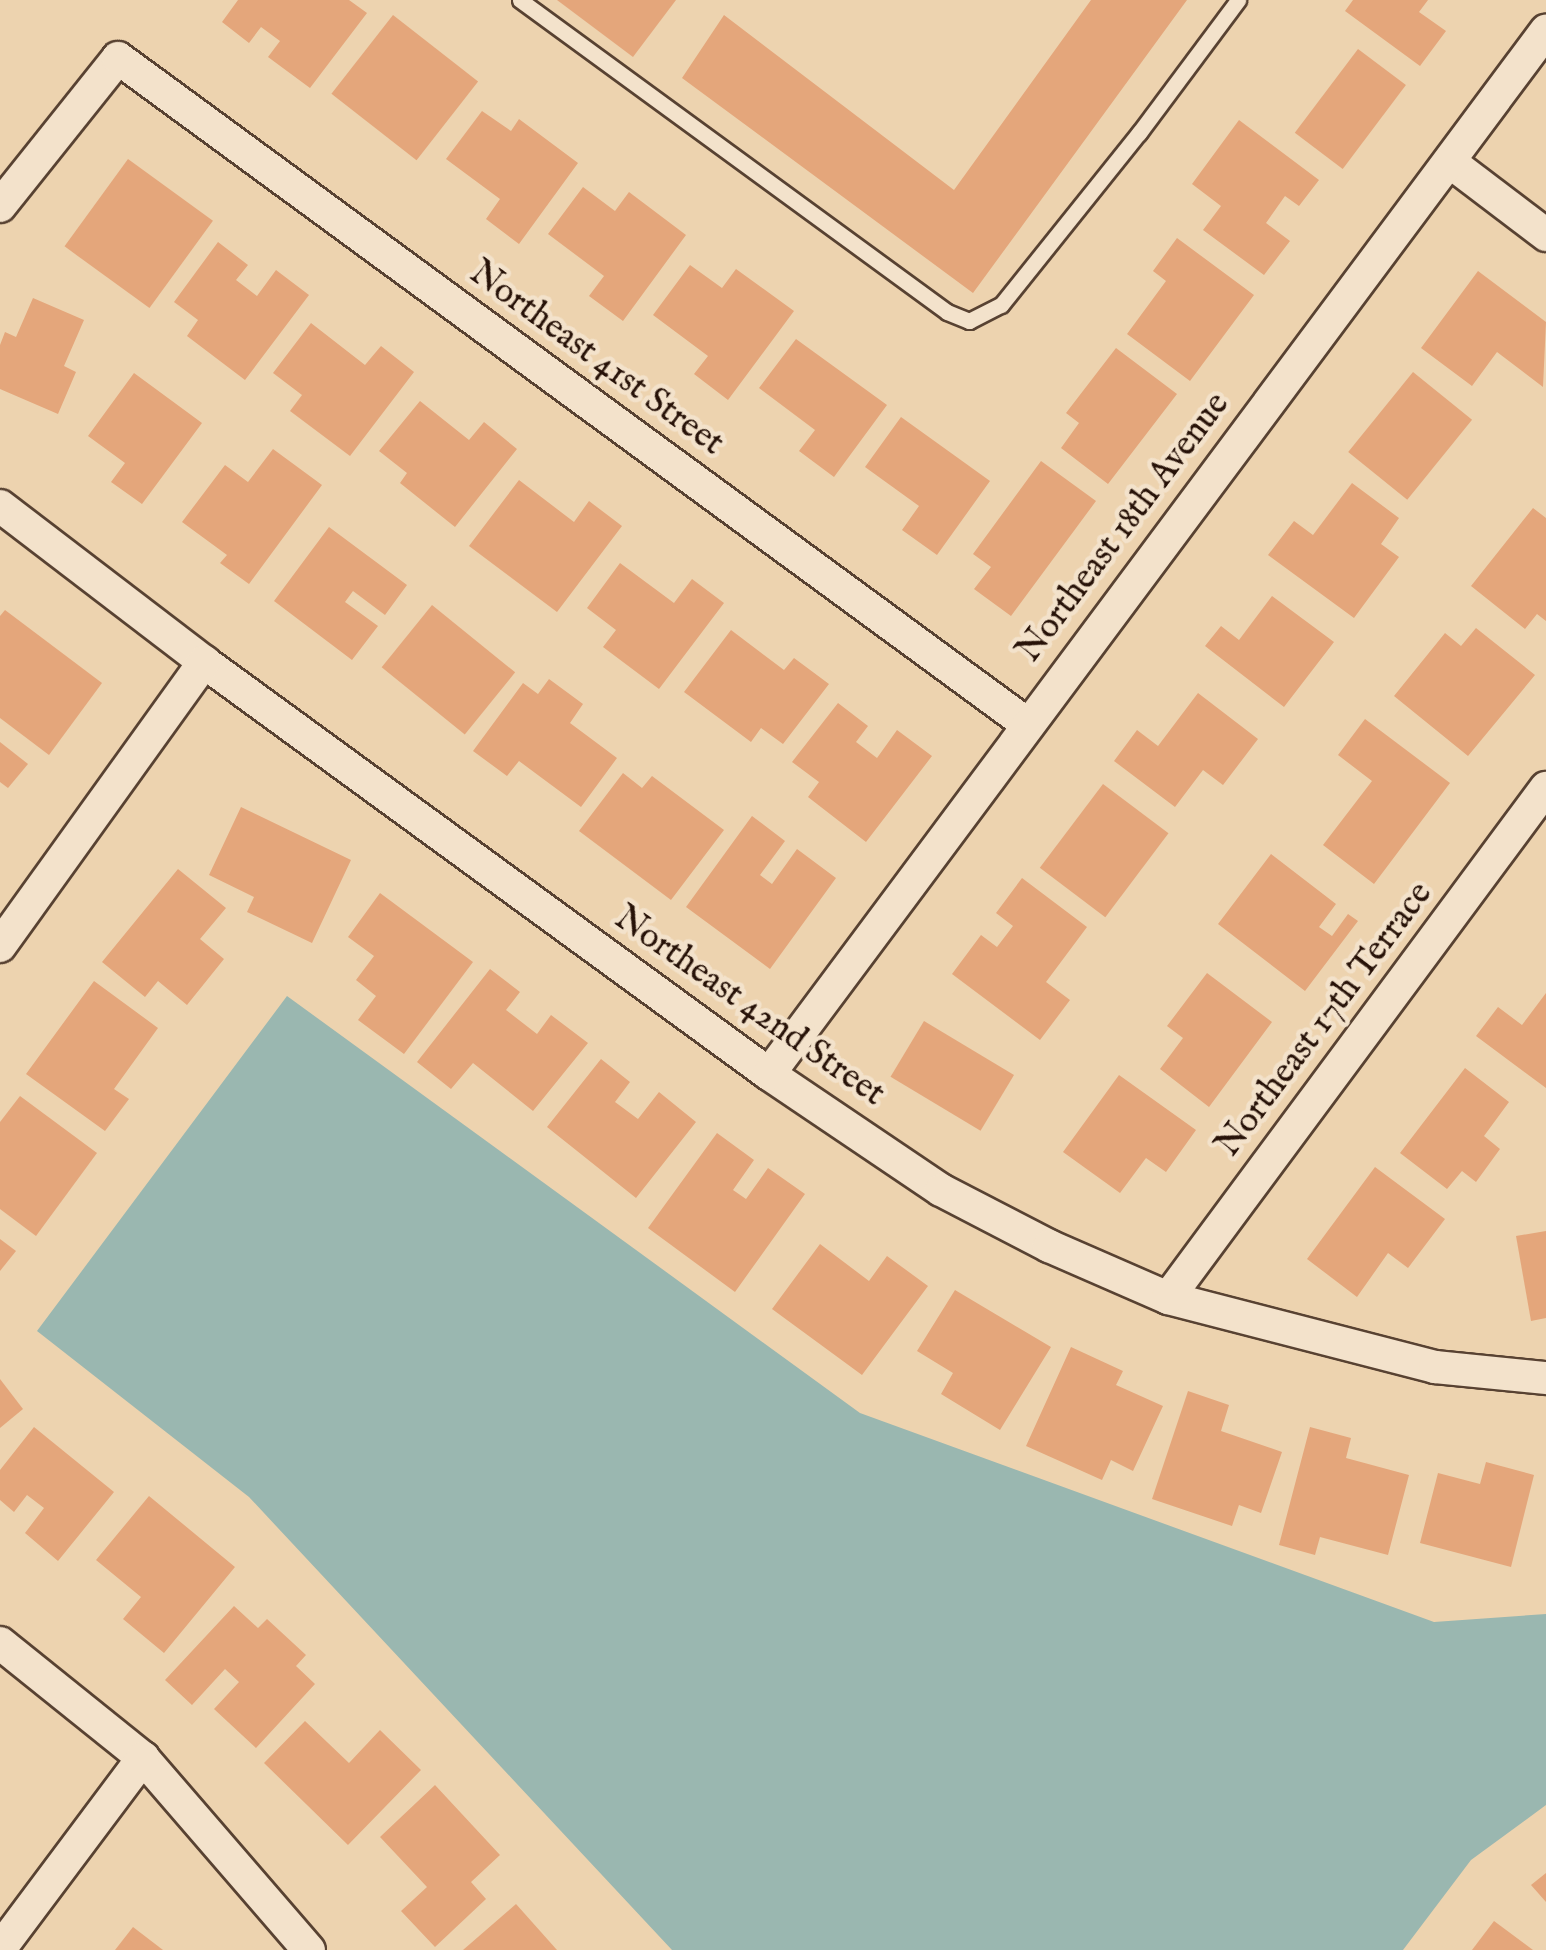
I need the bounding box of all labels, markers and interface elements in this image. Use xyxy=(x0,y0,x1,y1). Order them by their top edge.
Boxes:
street label: Northeast 41st Street xyxy=(461,253,731,465)
street label: Northeast 18th Avenue xyxy=(1009,385,1239,671)
street label: Northeast 17th Terrace xyxy=(1208,875,1442,1165)
street label: Northeast 42nd Street xyxy=(606,898,892,1116)

